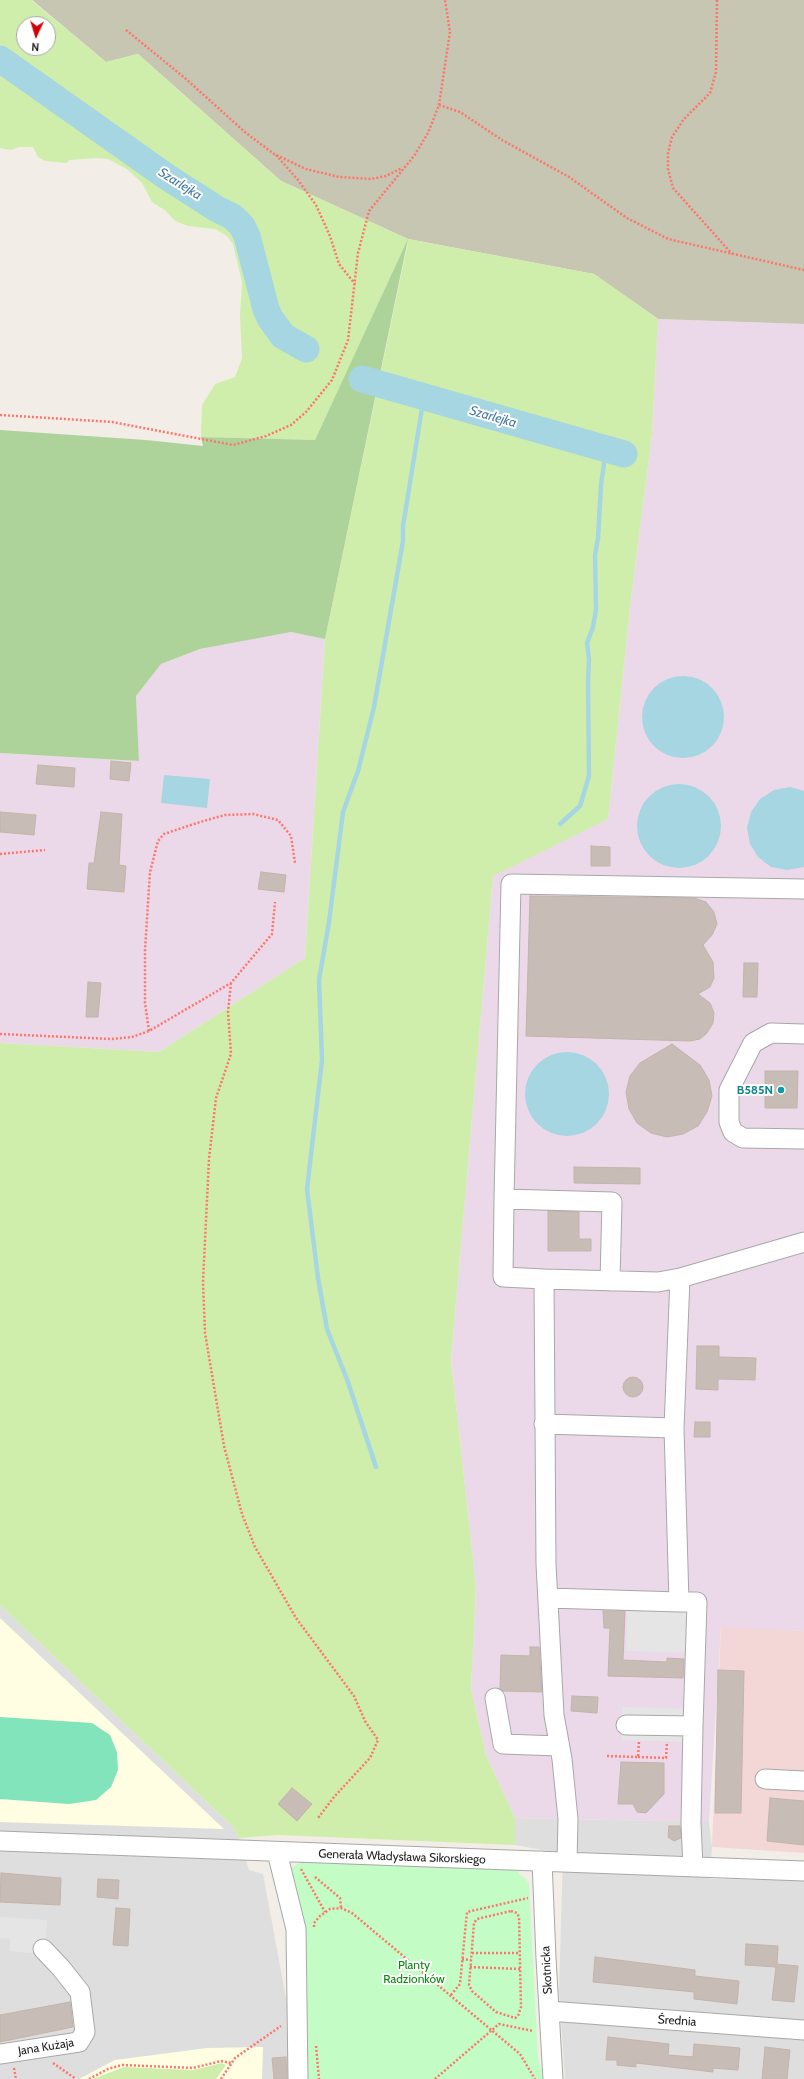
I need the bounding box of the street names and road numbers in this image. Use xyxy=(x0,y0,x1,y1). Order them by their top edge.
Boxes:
street label: Generała Władysława Sikorskiego xyxy=(318,1847,486,1867)
street label: Skotnicka xyxy=(539,1945,555,1995)
street label: Średnia xyxy=(657,2012,697,2030)
street label: Jana Kużaja xyxy=(17,2035,75,2059)

